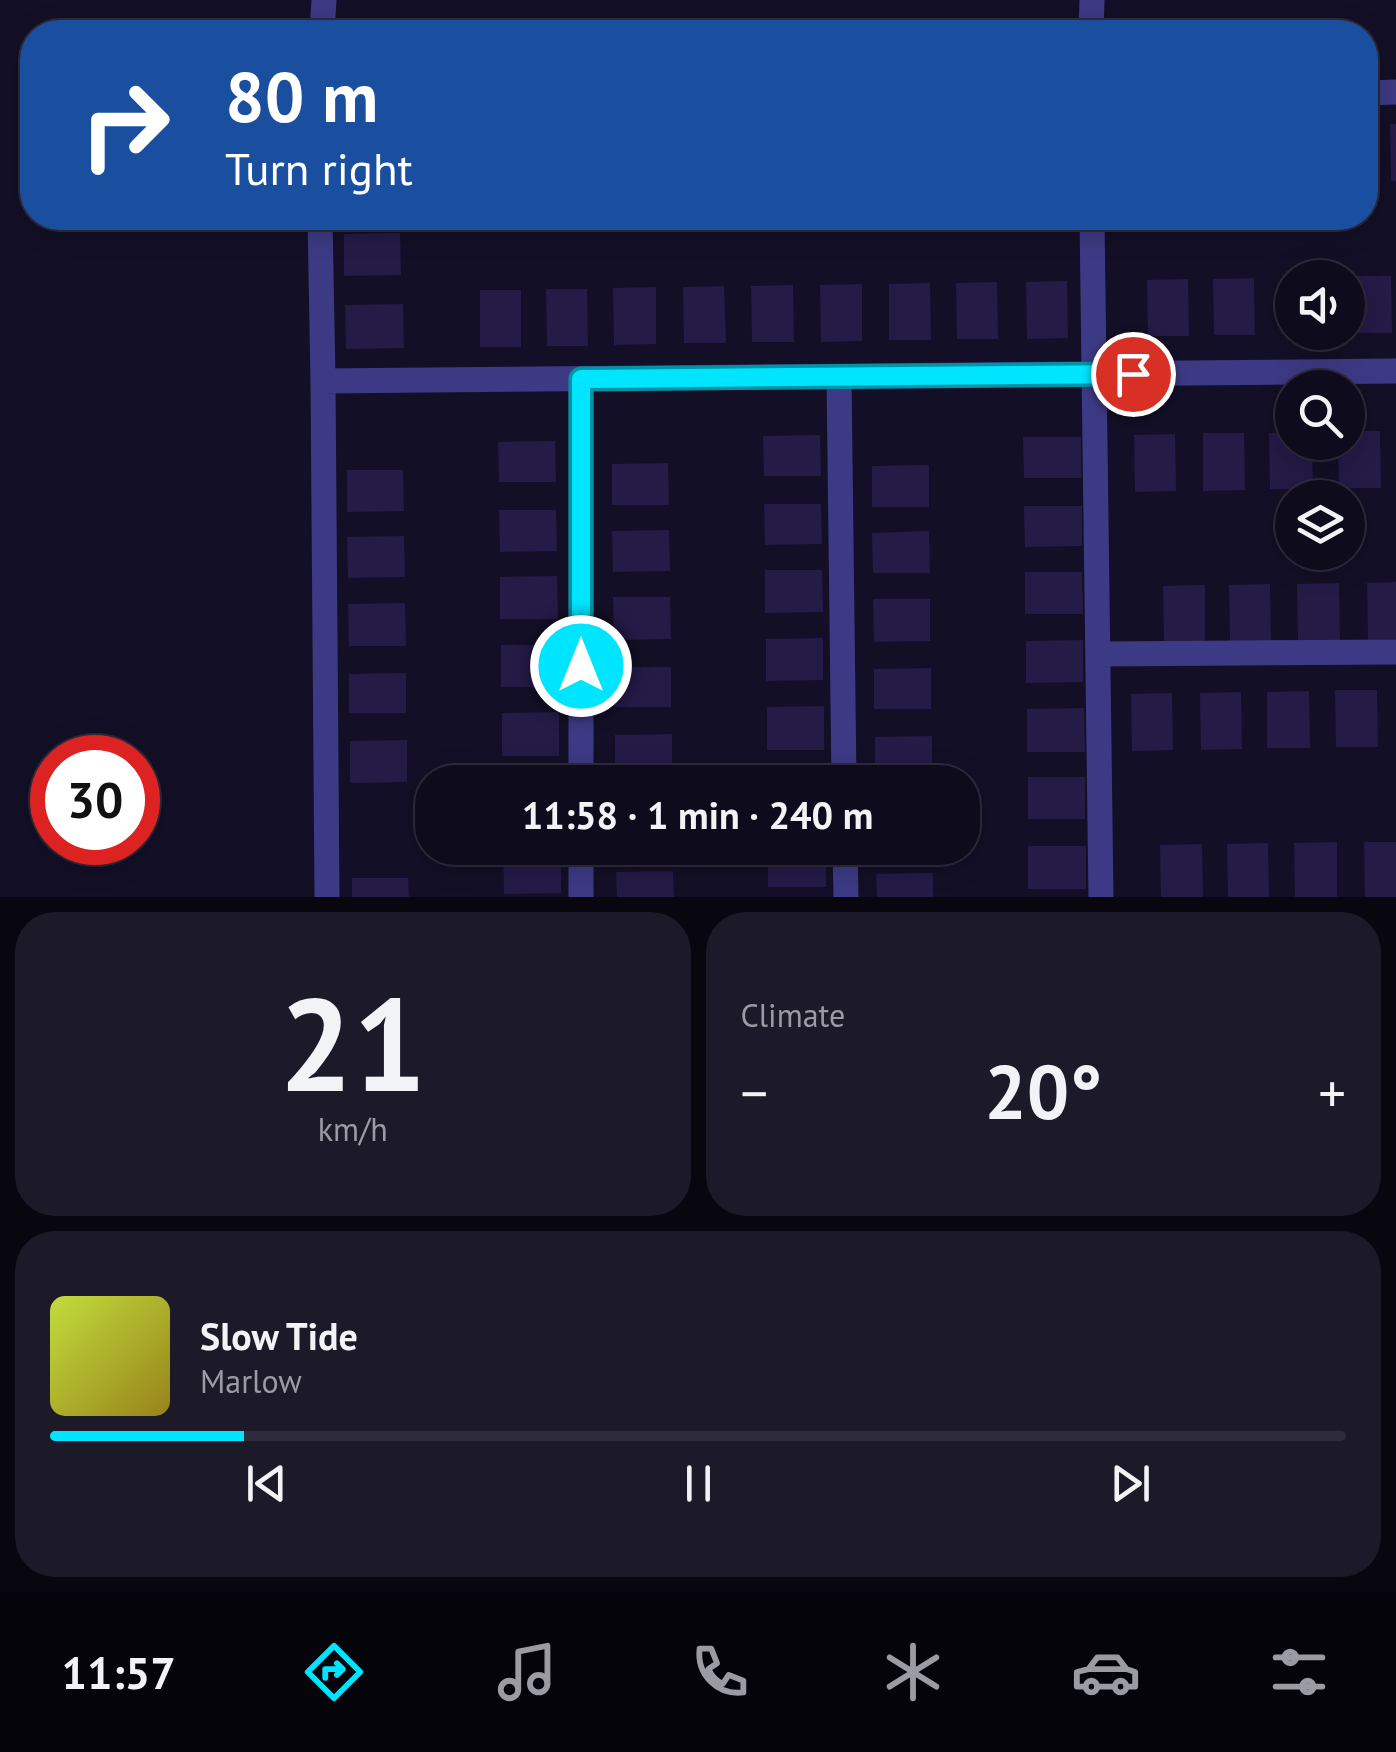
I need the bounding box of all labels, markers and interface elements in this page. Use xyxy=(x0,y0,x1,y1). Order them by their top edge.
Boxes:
text: 80 m xyxy=(225,51,378,141)
icon: right xyxy=(60,60,190,190)
text: Turn right xyxy=(225,139,413,197)
map controls xyxy=(1275,260,1365,570)
button: sound xyxy=(1275,260,1365,350)
pin xyxy=(1091,332,1176,417)
icon: arrive xyxy=(1106,347,1161,402)
button: search xyxy=(1275,370,1365,460)
button: layers xyxy=(1275,480,1365,570)
position arrow xyxy=(529,614,633,718)
speed limit sign: 30 xyxy=(30,735,160,865)
text: 11:58 · 1 min · 240 m xyxy=(522,790,873,839)
text: 21 xyxy=(279,959,426,1127)
text: Climate xyxy=(741,994,845,1036)
text: 20° xyxy=(984,1043,1102,1140)
text: − xyxy=(741,1057,768,1128)
text: + xyxy=(1318,1057,1346,1128)
text: km/h xyxy=(318,1108,388,1150)
text: Slow Tide xyxy=(200,1311,358,1360)
text: Marlow xyxy=(200,1360,302,1402)
icon: previous xyxy=(239,1456,294,1511)
icon: pause xyxy=(671,1456,726,1511)
icon: next xyxy=(1103,1456,1158,1511)
icon: directions xyxy=(299,1637,369,1707)
icon: music xyxy=(492,1637,562,1707)
icon: phone xyxy=(685,1637,755,1707)
icon: climate xyxy=(878,1637,948,1707)
icon: car xyxy=(1071,1637,1141,1707)
icon: filters xyxy=(1264,1637,1334,1707)
text: 11:57 xyxy=(62,1643,176,1701)

